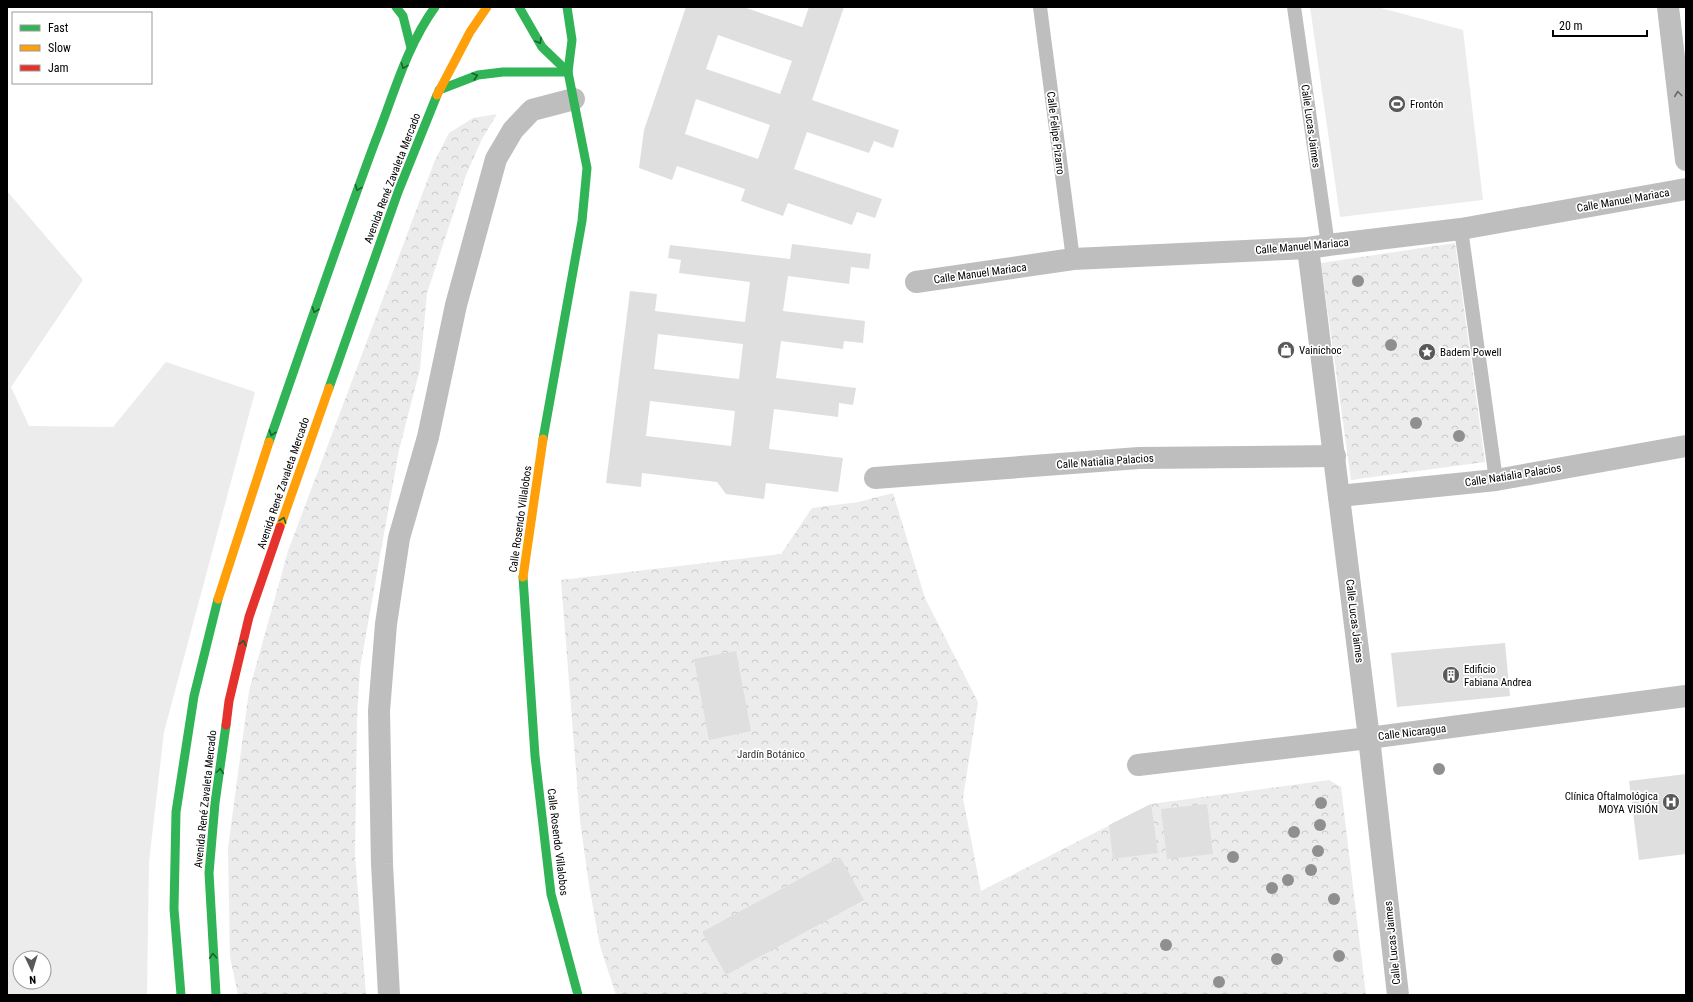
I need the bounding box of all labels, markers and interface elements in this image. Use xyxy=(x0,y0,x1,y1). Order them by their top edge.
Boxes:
legend xyxy=(12,12,152,84)
scale bar xyxy=(1553,12,1647,38)
text: 20 m xyxy=(1559,19,1583,33)
text: Fast xyxy=(48,21,69,35)
one-way arrow xyxy=(534,36,541,44)
text: Slow xyxy=(48,41,71,55)
text: Jam xyxy=(48,61,69,75)
one-way arrow xyxy=(400,63,408,70)
one-way arrow xyxy=(472,72,479,81)
street label: Calle Lucas Jaimes xyxy=(1298,84,1323,169)
street label: Calle Felipe Pizarro xyxy=(1044,91,1067,176)
one-way arrow xyxy=(1674,91,1683,97)
sports icon: Frontón xyxy=(1387,94,1407,114)
place label: Frontón xyxy=(1410,98,1443,111)
street label: Avenida René Zavaleta Mercado xyxy=(362,111,424,245)
one-way arrow xyxy=(355,184,363,191)
street label: Calle Manuel Mariaca xyxy=(1576,186,1670,215)
street label: Calle Manuel Mariaca xyxy=(1255,236,1349,257)
street label: Calle Manuel Mariaca xyxy=(933,261,1027,286)
one-way arrow xyxy=(311,307,319,314)
shop icon: Vainichoc xyxy=(1276,340,1296,360)
place icon: Badem Powell xyxy=(1417,342,1437,362)
place label: Vainichoc xyxy=(1299,344,1342,357)
place label: Badem Powell xyxy=(1440,346,1502,359)
street label: Avenida René Zavaleta Mercado xyxy=(255,415,312,551)
one-way arrow xyxy=(268,430,277,437)
street label: Calle Natialia Palacios xyxy=(1056,452,1154,471)
street label: Calle Natialia Palacios xyxy=(1464,461,1562,490)
street label: Calle Rosendo Villalobos xyxy=(507,465,534,573)
one-way arrow xyxy=(278,516,286,523)
street label: Calle Lucas Jaimes xyxy=(1343,579,1366,664)
one-way arrow xyxy=(238,640,246,646)
place label: Edificio Fabiana Andrea xyxy=(1464,663,1532,689)
building icon: Edificio Fabiana Andrea xyxy=(1441,665,1461,685)
street label: Calle Nicaragua xyxy=(1377,722,1447,743)
street label: Avenida René Zavaleta Mercado xyxy=(192,729,219,869)
park label: Jardín Botánico xyxy=(737,748,806,761)
one-way arrow xyxy=(215,768,224,774)
street label: Calle Rosendo Villalobos xyxy=(544,788,571,896)
place label: Clínica Oftalmológica MOYA VISIÓN xyxy=(1565,790,1658,816)
hospital icon: Clínica Oftalmológica MOYA VISIÓN xyxy=(1661,792,1681,812)
street label: Calle Lucas Jaimes xyxy=(1382,900,1403,985)
north arrow xyxy=(12,950,52,990)
one-way arrow xyxy=(209,953,217,959)
text: N xyxy=(29,973,36,986)

